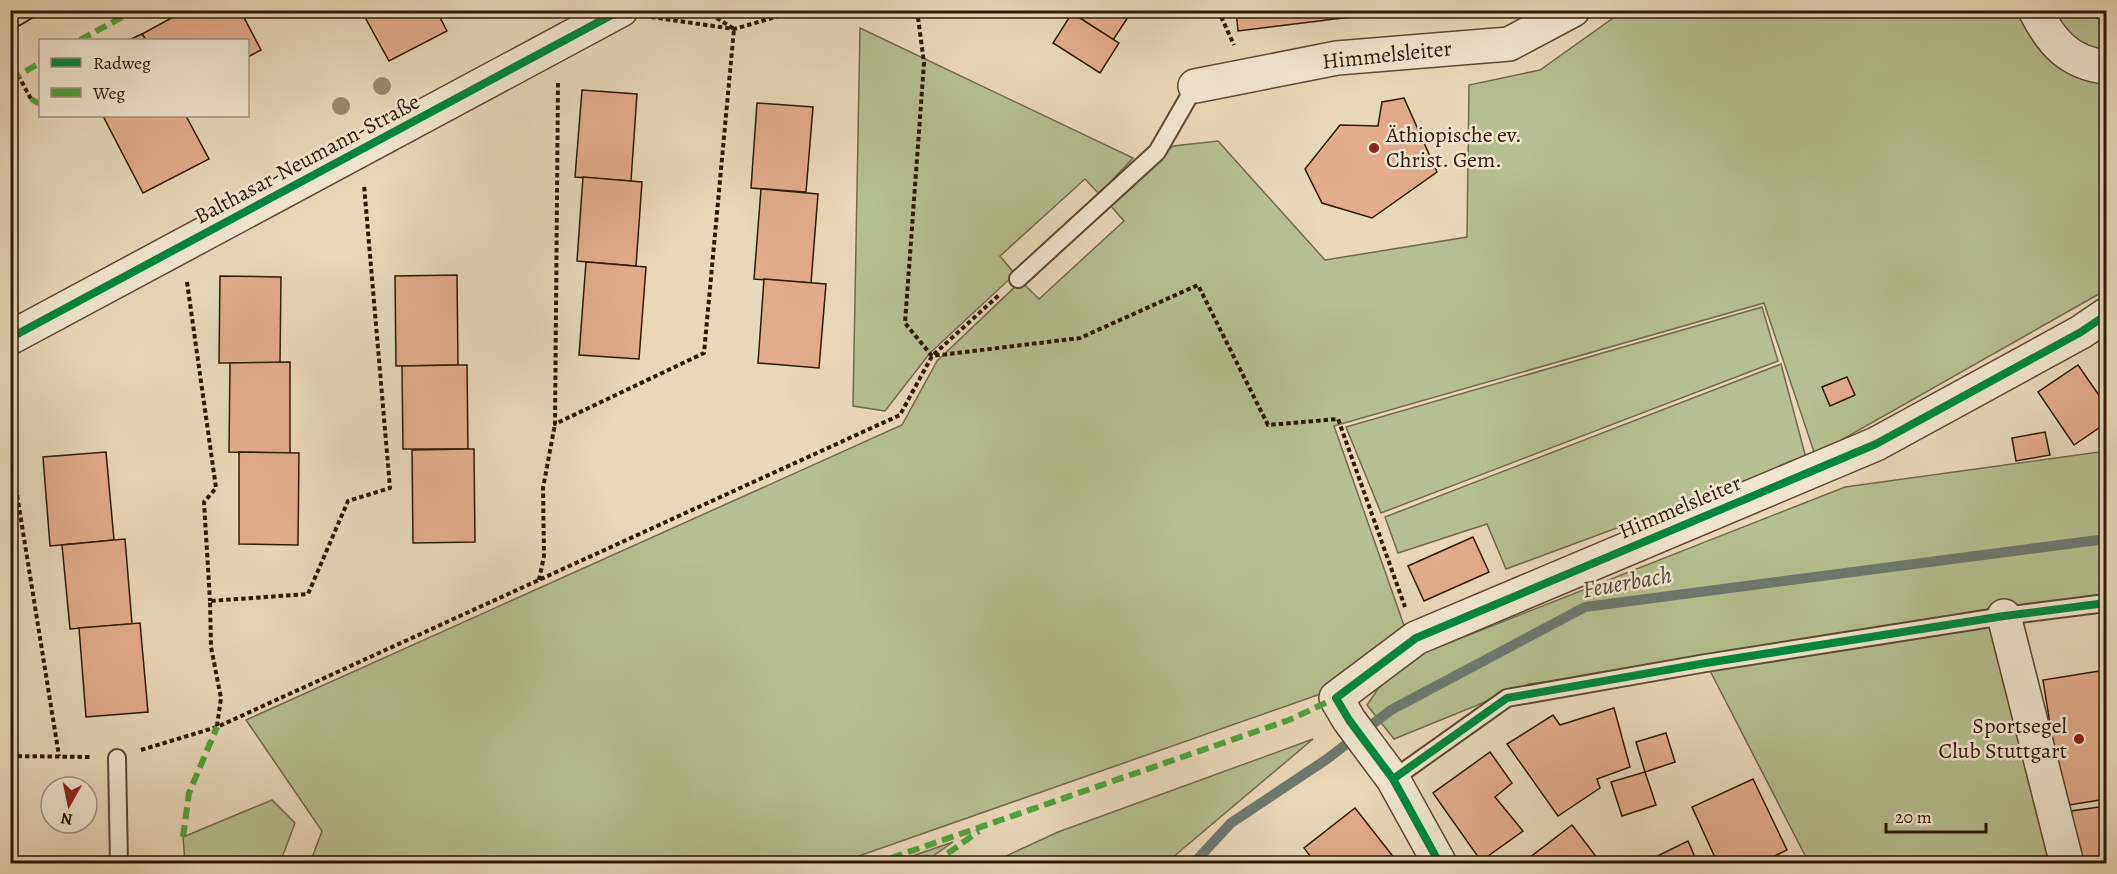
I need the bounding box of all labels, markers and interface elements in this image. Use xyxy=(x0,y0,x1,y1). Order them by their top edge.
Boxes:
street label: Himmelsleiter xyxy=(1321,33,1453,77)
legend xyxy=(39,39,249,117)
text: Radweg xyxy=(93,51,151,75)
text: Weg xyxy=(92,81,125,105)
street label: Balthasar-Neumann-Straße xyxy=(189,87,425,231)
place label: Äthiopische ev. Christ. Gem. xyxy=(1385,120,1522,175)
marker: Äthiopische ev. Christ. Gem. xyxy=(1367,141,1381,155)
street label: Himmelsleiter xyxy=(1614,468,1746,546)
water label: Feuerbach xyxy=(1580,558,1674,606)
place label: Sportsegel Club Stuttgart xyxy=(1938,711,2067,766)
marker: Sportsegel Club Stuttgart xyxy=(2072,732,2086,746)
north arrow xyxy=(39,775,99,835)
scale bar xyxy=(1886,796,1986,834)
text: 20 m xyxy=(1895,805,1932,829)
text: N xyxy=(59,807,74,831)

